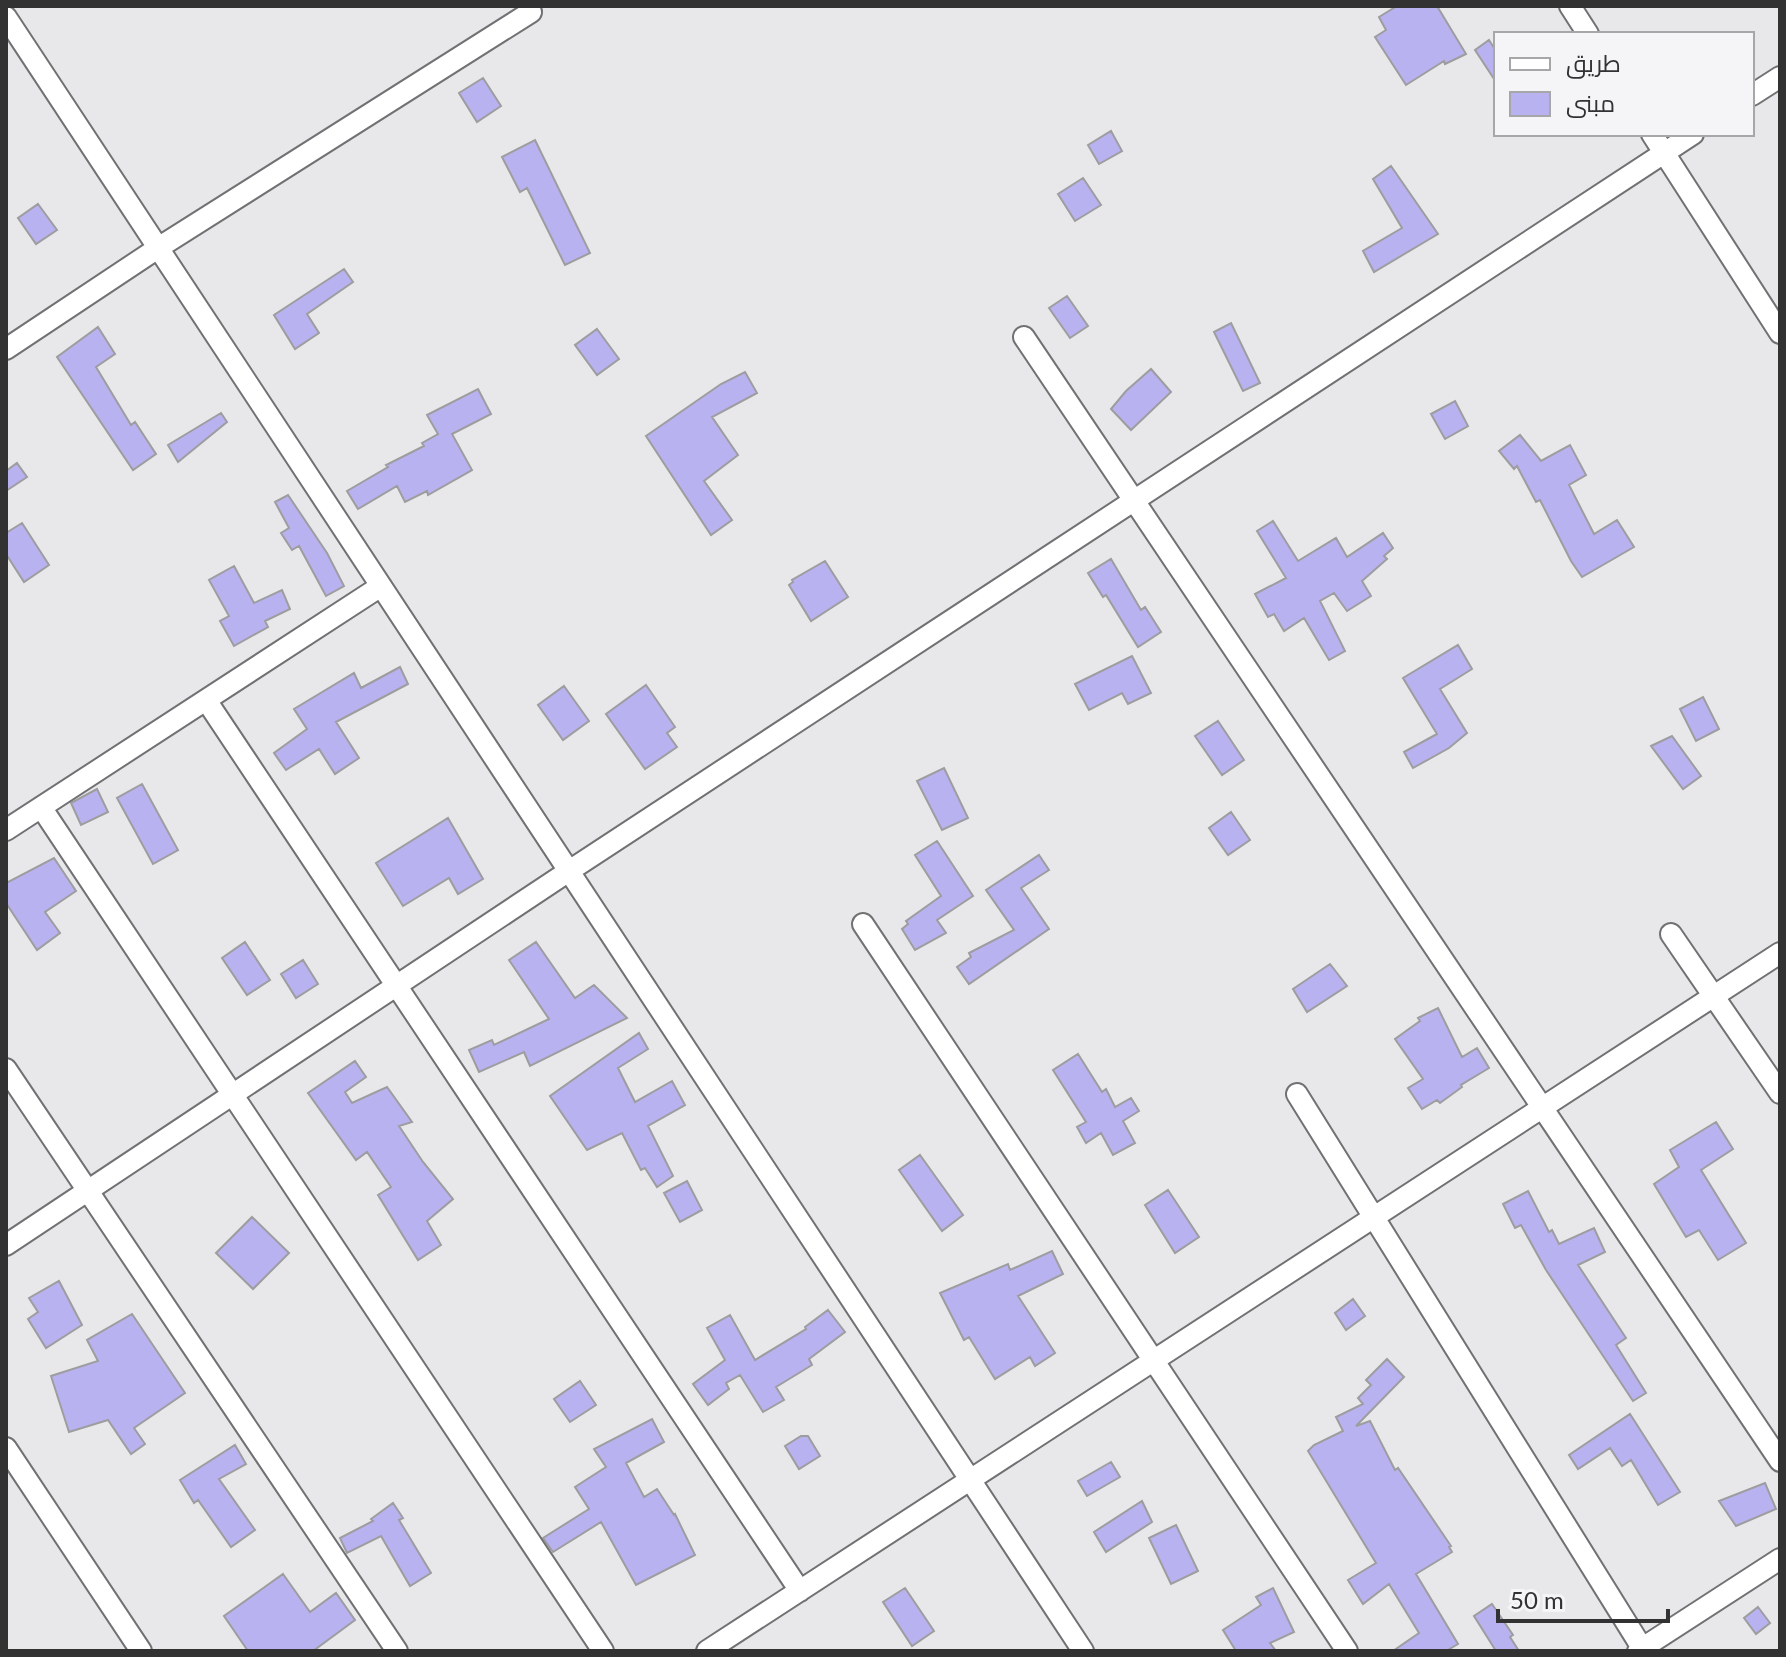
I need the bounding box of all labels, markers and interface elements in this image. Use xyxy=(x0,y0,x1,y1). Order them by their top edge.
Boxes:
legend xyxy=(1494,32,1754,136)
text: طريق xyxy=(1566,48,1621,79)
text: مبنى xyxy=(1566,88,1615,118)
scale bar xyxy=(1498,1573,1668,1623)
text: 50 m xyxy=(1510,1585,1564,1614)

